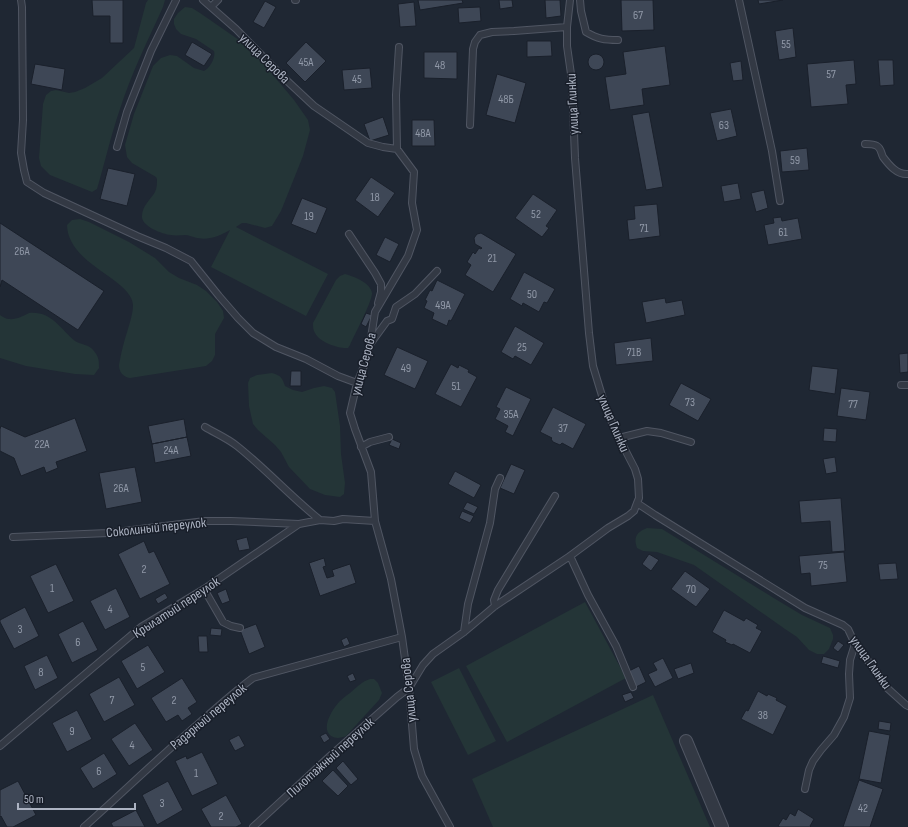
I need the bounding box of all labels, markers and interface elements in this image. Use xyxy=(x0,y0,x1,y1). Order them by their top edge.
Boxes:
house number: 67 xyxy=(633,8,643,23)
street label: улица Серова xyxy=(236,29,294,87)
house number: 55 xyxy=(781,37,791,52)
house number: 45А xyxy=(298,55,314,70)
house number: 48 xyxy=(435,58,445,73)
house number: 57 xyxy=(826,67,836,82)
house number: 45 xyxy=(352,72,362,87)
street label: улица Глинки xyxy=(562,73,583,135)
house number: 48Б xyxy=(498,92,514,107)
house number: 63 xyxy=(719,118,729,133)
house number: 48А xyxy=(415,126,432,141)
house number: 59 xyxy=(790,153,800,168)
house number: 18 xyxy=(370,190,380,205)
house number: 52 xyxy=(531,207,541,222)
house number: 19 xyxy=(304,209,314,224)
house number: 71 xyxy=(639,221,649,236)
house number: 61 xyxy=(778,225,789,240)
house number: 26А xyxy=(14,244,31,259)
house number: 21 xyxy=(487,251,497,266)
house number: 50 xyxy=(527,287,537,302)
house number: 49А xyxy=(435,298,452,313)
street label: улица Серова xyxy=(347,331,380,398)
house number: 25 xyxy=(517,340,527,355)
house number: 71В xyxy=(627,345,641,360)
house number: 49 xyxy=(401,361,411,376)
house number: 51 xyxy=(451,379,461,394)
street label: улица Глинки xyxy=(594,392,633,455)
house number: 73 xyxy=(685,395,695,410)
house number: 77 xyxy=(848,397,858,412)
house number: 35А xyxy=(504,407,519,422)
house number: 37 xyxy=(558,421,568,436)
house number: 22А xyxy=(34,437,50,452)
house number: 24А xyxy=(163,443,179,458)
house number: 26А xyxy=(113,481,130,496)
street label: Соколиный переулок xyxy=(105,514,208,541)
house number: 75 xyxy=(818,558,828,573)
house number: 2 xyxy=(142,562,147,577)
street label: Крылатый переулок xyxy=(130,573,223,642)
house number: 1 xyxy=(50,581,55,596)
house number: 70 xyxy=(686,582,696,597)
house number: 4 xyxy=(107,602,113,617)
house number: 3 xyxy=(17,622,23,637)
street label: улица Глинки xyxy=(846,632,895,692)
house number: 6 xyxy=(75,635,81,650)
street label: улица Серова xyxy=(397,657,420,723)
house number: 5 xyxy=(141,660,146,675)
house number: 8 xyxy=(38,665,44,680)
street label: Радарный переулок xyxy=(167,679,250,753)
house number: 7 xyxy=(110,693,115,708)
house number: 2 xyxy=(172,693,177,708)
house number: 38 xyxy=(758,708,768,723)
street label: Пилотажный переулок xyxy=(283,713,378,801)
house number: 9 xyxy=(69,724,75,739)
house number: 4 xyxy=(129,738,135,753)
house number: 6 xyxy=(96,764,102,779)
house number: 1 xyxy=(194,766,199,781)
scale bar xyxy=(18,785,135,811)
text: 50 m xyxy=(24,792,44,807)
house number: 3 xyxy=(159,796,165,811)
house number: 42 xyxy=(858,801,868,816)
house number: 2 xyxy=(219,809,224,824)

